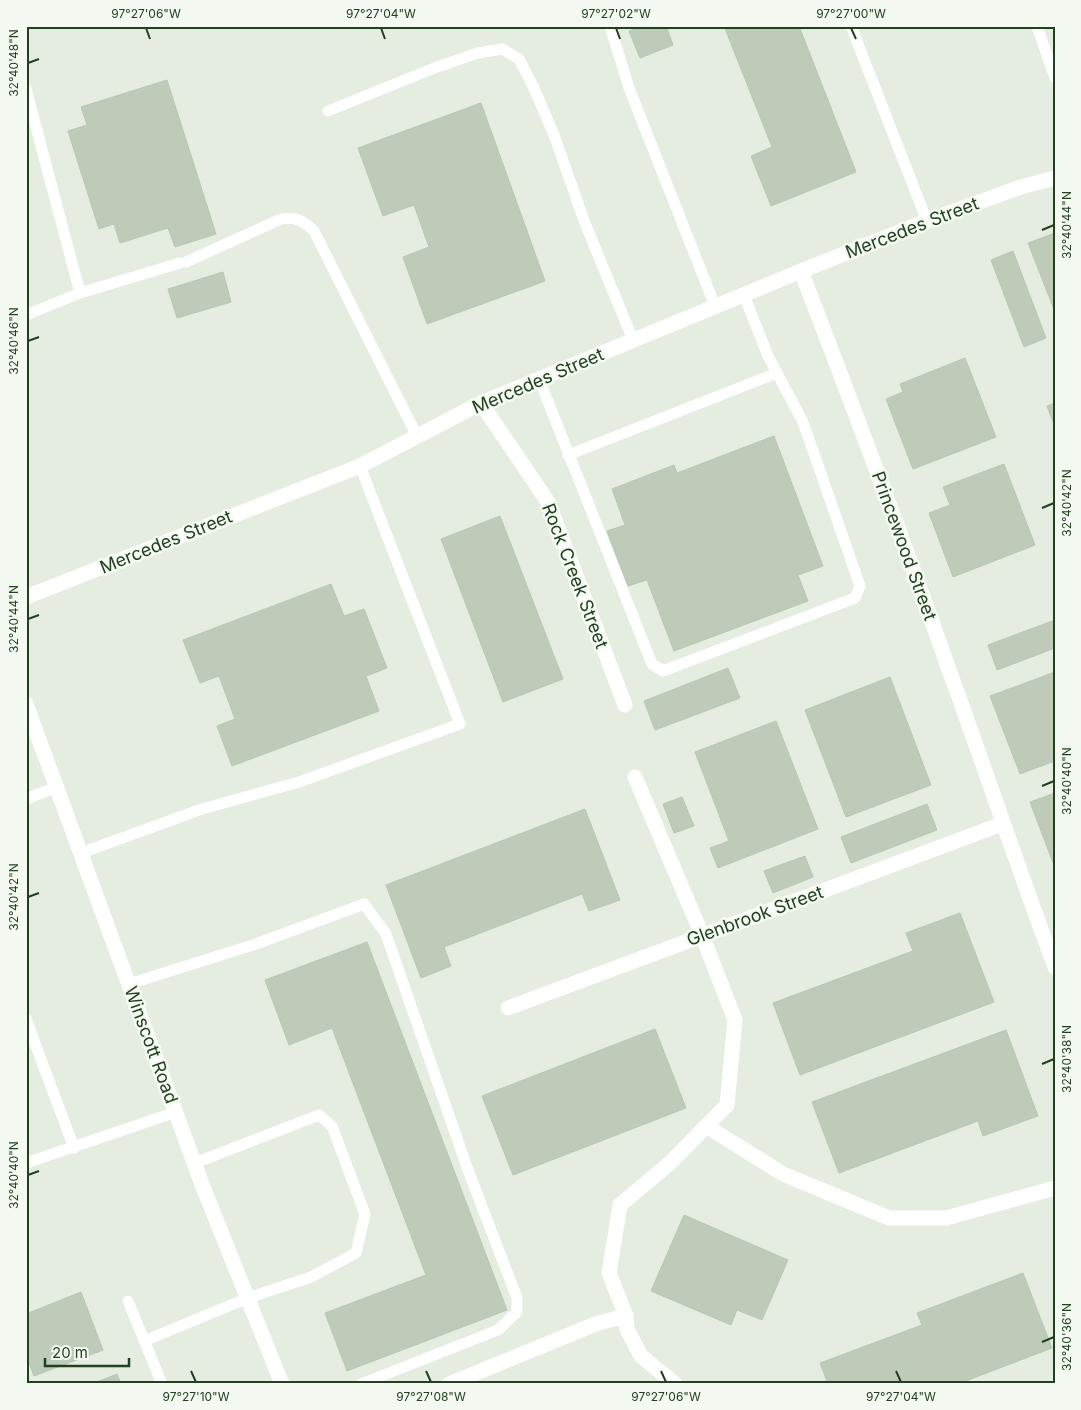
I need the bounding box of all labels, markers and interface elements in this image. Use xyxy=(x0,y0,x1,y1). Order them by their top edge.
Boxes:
text: 97°27'06"W xyxy=(111,6,181,21)
text: 97°27'04"W xyxy=(346,6,416,21)
text: 97°27'02"W xyxy=(581,6,651,21)
text: 97°27'00"W xyxy=(816,6,886,21)
text: 32°40'48"N xyxy=(6,29,21,97)
text: 32°40'44"N xyxy=(1059,191,1074,259)
street label: Mercedes Street xyxy=(842,192,981,263)
text: 32°40'46"N xyxy=(6,307,21,375)
street label: Mercedes Street xyxy=(469,343,607,418)
street label: Princewood Street xyxy=(868,469,941,623)
text: 32°40'42"N xyxy=(1059,469,1074,537)
street label: Rock Creek Street xyxy=(538,500,613,651)
street label: Mercedes Street xyxy=(97,505,235,578)
text: 32°40'44"N xyxy=(6,585,21,653)
text: 32°40'40"N xyxy=(1059,747,1074,815)
text: 32°40'42"N xyxy=(6,863,21,931)
street label: Glenbrook Street xyxy=(684,881,826,950)
street label: Winscott Road xyxy=(121,983,182,1106)
text: 32°40'38"N xyxy=(1059,1025,1074,1093)
text: 32°40'40"N xyxy=(6,1141,21,1209)
text: 32°40'36"N xyxy=(1059,1303,1074,1371)
scale bar xyxy=(45,1335,129,1367)
text: 20 m xyxy=(52,1343,88,1362)
text: 97°27'10"W xyxy=(162,1389,230,1404)
text: 97°27'08"W xyxy=(396,1389,466,1404)
text: 97°27'06"W xyxy=(631,1389,701,1404)
text: 97°27'04"W xyxy=(866,1389,936,1404)

